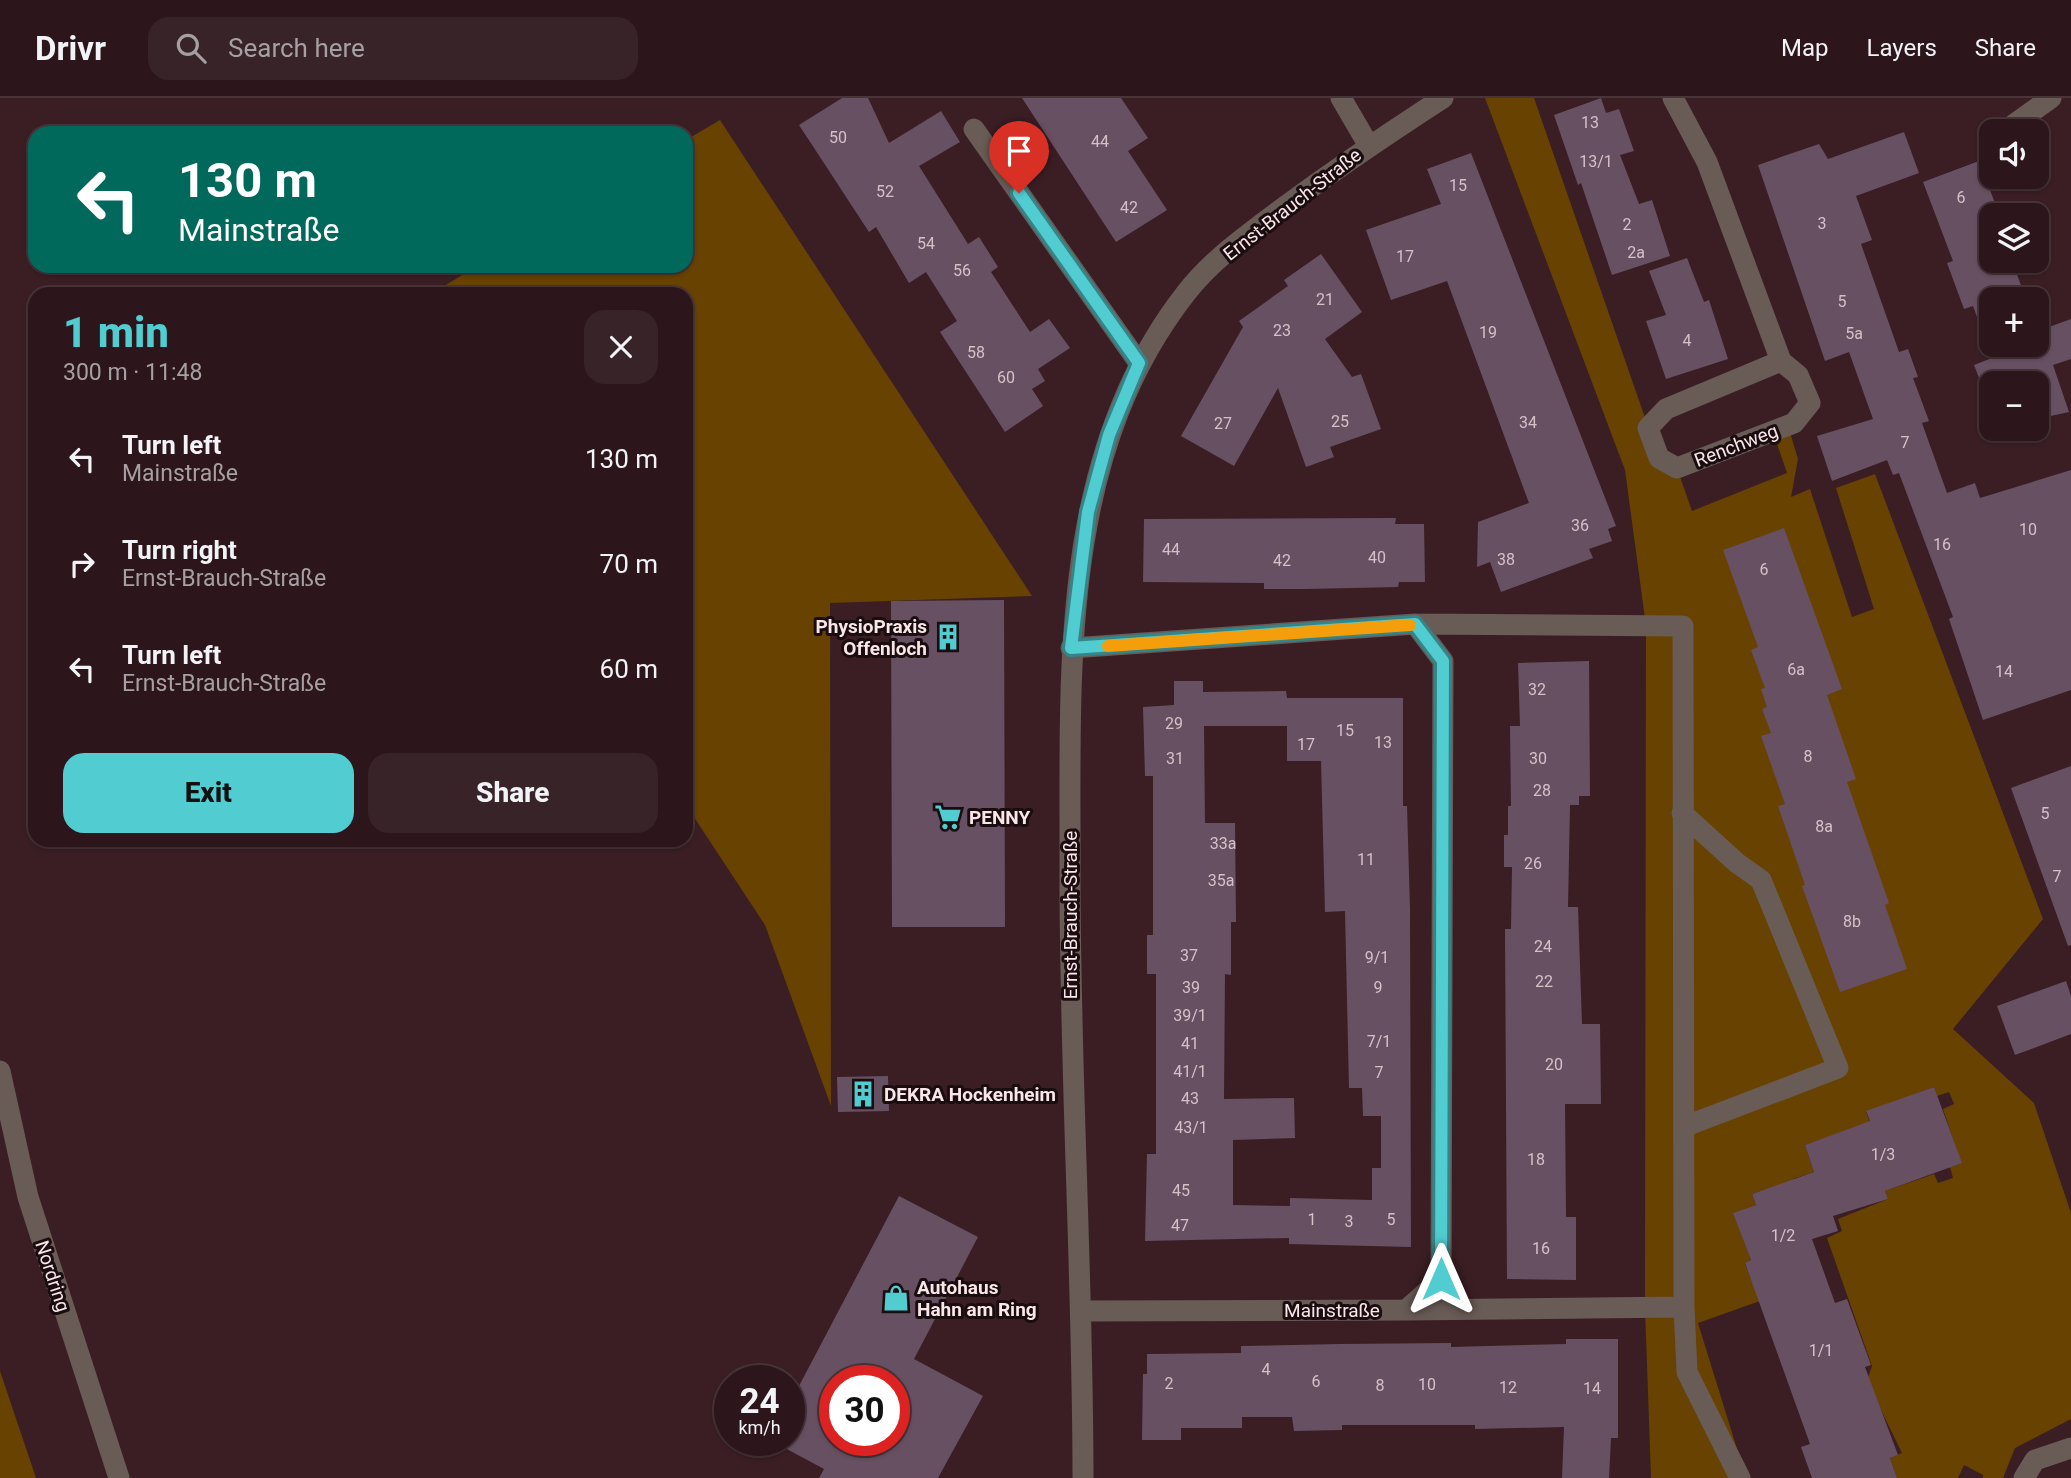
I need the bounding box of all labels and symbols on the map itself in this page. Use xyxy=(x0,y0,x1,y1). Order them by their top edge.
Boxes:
house number: 13 xyxy=(1581,113,1599,132)
pin xyxy=(989,121,1049,193)
house number: 50 xyxy=(829,128,847,147)
house number: 44 xyxy=(1091,132,1109,151)
street label: Ernst-Brauch-Straße xyxy=(1219,143,1366,265)
house number: 13/1 xyxy=(1579,152,1613,171)
house number: 15 xyxy=(1449,176,1467,195)
house number: 52 xyxy=(876,182,894,201)
house number: 6 xyxy=(1957,188,1966,207)
house number: 42 xyxy=(1120,198,1138,217)
house number: 3 xyxy=(1818,214,1827,233)
house number: 2 xyxy=(1623,215,1632,234)
house number: 54 xyxy=(917,234,935,253)
house number: 2a xyxy=(1627,243,1645,262)
house number: 17 xyxy=(1396,247,1414,266)
house number: 56 xyxy=(953,261,971,280)
house number: 21 xyxy=(1316,290,1334,309)
house number: 5 xyxy=(1838,292,1847,311)
house number: 23 xyxy=(1273,321,1291,340)
house number: 19 xyxy=(1479,323,1497,342)
house number: 5a xyxy=(1845,324,1863,343)
house number: 4 xyxy=(1683,331,1692,350)
house number: 58 xyxy=(967,343,985,362)
house number: 60 xyxy=(997,368,1015,387)
house number: 25 xyxy=(1331,412,1349,431)
house number: 34 xyxy=(1519,413,1537,432)
house number: 27 xyxy=(1214,414,1232,433)
street label: Renchweg xyxy=(1691,419,1781,472)
house number: 7 xyxy=(1901,433,1910,452)
house number: 36 xyxy=(1571,516,1589,535)
house number: 10 xyxy=(2019,520,2037,539)
house number: 16 xyxy=(1933,535,1951,554)
house number: 44 xyxy=(1162,540,1180,559)
house number: 40 xyxy=(1368,548,1386,567)
house number: 38 xyxy=(1497,550,1515,569)
house number: 42 xyxy=(1273,551,1291,570)
house number: 6 xyxy=(1760,560,1769,579)
place label: PhysioPraxis Offenloch xyxy=(816,615,927,660)
building icon: PhysioPraxis Offenloch xyxy=(933,622,963,652)
house number: 6a xyxy=(1787,660,1805,679)
house number: 14 xyxy=(1995,662,2013,681)
house number: 32 xyxy=(1528,680,1546,699)
house number: 29 xyxy=(1165,714,1183,733)
house number: 15 xyxy=(1336,721,1354,740)
house number: 13 xyxy=(1374,733,1392,752)
house number: 17 xyxy=(1297,735,1315,754)
house number: 8 xyxy=(1804,747,1813,766)
house number: 31 xyxy=(1166,749,1184,768)
house number: 30 xyxy=(1529,749,1547,768)
house number: 28 xyxy=(1533,781,1551,800)
supermarket icon: PENNY xyxy=(933,802,963,832)
house number: 5 xyxy=(2041,804,2050,823)
place label: PENNY xyxy=(969,806,1030,829)
house number: 8a xyxy=(1815,817,1833,836)
street label: Ernst-Brauch-Straße xyxy=(1059,831,1082,999)
house number: 33a xyxy=(1210,834,1236,853)
house number: 11 xyxy=(1357,850,1375,869)
house number: 26 xyxy=(1524,854,1542,873)
house number: 7 xyxy=(2053,867,2062,886)
house number: 35a xyxy=(1208,871,1234,890)
house number: 8b xyxy=(1843,912,1861,931)
house number: 24 xyxy=(1534,937,1552,956)
house number: 37 xyxy=(1180,946,1198,965)
house number: 9/1 xyxy=(1365,948,1389,967)
house number: 22 xyxy=(1535,972,1553,991)
house number: 39 xyxy=(1182,978,1200,997)
house number: 9 xyxy=(1374,978,1383,997)
house number: 39/1 xyxy=(1173,1006,1207,1025)
house number: 7/1 xyxy=(1367,1032,1391,1051)
house number: 41 xyxy=(1181,1034,1199,1053)
house number: 20 xyxy=(1545,1055,1563,1074)
house number: 41/1 xyxy=(1173,1062,1207,1081)
house number: 7 xyxy=(1375,1063,1384,1082)
building icon: DEKRA Hockenheim xyxy=(848,1079,878,1109)
place label: DEKRA Hockenheim xyxy=(884,1083,1056,1106)
house number: 43 xyxy=(1181,1089,1199,1108)
house number: 43/1 xyxy=(1174,1118,1208,1137)
house number: 1/3 xyxy=(1871,1145,1895,1164)
house number: 18 xyxy=(1527,1150,1545,1169)
house number: 45 xyxy=(1172,1181,1190,1200)
house number: 1 xyxy=(1308,1210,1317,1229)
house number: 5 xyxy=(1387,1210,1396,1229)
house number: 3 xyxy=(1345,1212,1354,1231)
house number: 47 xyxy=(1171,1216,1189,1235)
house number: 1/2 xyxy=(1771,1226,1795,1245)
street label: Nordring xyxy=(30,1238,75,1315)
house number: 16 xyxy=(1532,1239,1550,1258)
position arrow xyxy=(1404,1242,1478,1316)
place label: Autohaus Hahn am Ring xyxy=(917,1276,1037,1321)
shop icon: Autohaus Hahn am Ring xyxy=(881,1283,911,1313)
street label: Mainstraße xyxy=(1284,1299,1380,1322)
house number: 1/1 xyxy=(1809,1341,1833,1360)
house number: 4 xyxy=(1262,1360,1271,1379)
speed limit sign: 30 xyxy=(819,1365,910,1456)
house number: 6 xyxy=(1312,1372,1321,1391)
house number: 2 xyxy=(1165,1374,1174,1393)
house number: 10 xyxy=(1418,1375,1436,1394)
house number: 8 xyxy=(1376,1376,1385,1395)
house number: 12 xyxy=(1499,1378,1517,1397)
house number: 14 xyxy=(1583,1379,1601,1398)

